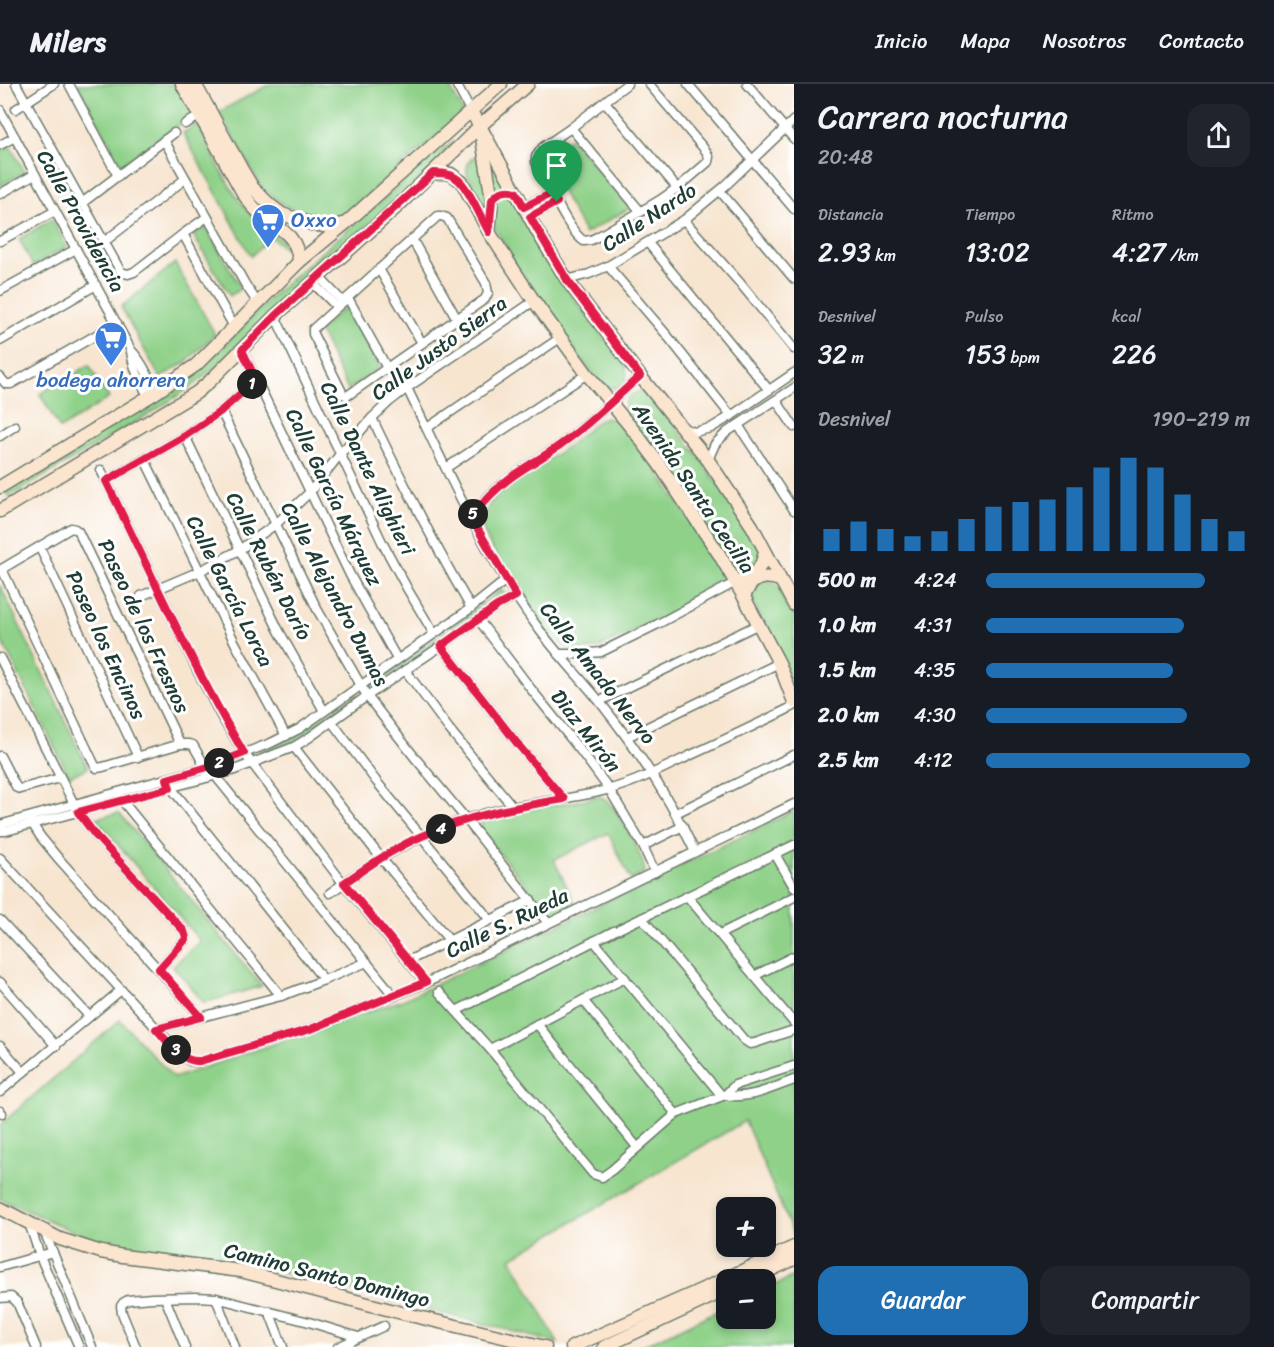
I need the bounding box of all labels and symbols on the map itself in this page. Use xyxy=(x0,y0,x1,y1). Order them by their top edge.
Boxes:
pin xyxy=(531,140,582,202)
street label: Calle Providencia xyxy=(26,142,136,300)
street label: Calle Nardo xyxy=(594,172,705,262)
place label: Oxxo xyxy=(291,201,337,239)
supermarket icon: Oxxo xyxy=(250,202,286,249)
street label: Calle Justo Sierra xyxy=(362,285,516,411)
supermarket icon: bodega ahorrera xyxy=(93,320,129,367)
place label: bodega ahorrera xyxy=(36,361,186,399)
pin: 1 xyxy=(237,369,267,399)
street label: Calle Dante Alighieri xyxy=(309,374,427,563)
street label: Avenida Santa Cecilia xyxy=(622,393,766,582)
street label: Calle García Márquez xyxy=(274,401,394,594)
street label: Calle Rubén Darío xyxy=(215,485,323,647)
street label: Calle Alejandro Dumas xyxy=(270,494,400,694)
pin: 5 xyxy=(458,499,488,529)
street label: Calle García Lorca xyxy=(175,508,285,674)
street label: Paseo de los Fresnos xyxy=(87,532,201,720)
street label: Paseo los Encinos xyxy=(55,564,157,726)
street label: Calle Amado Nervo xyxy=(530,593,666,753)
street label: Diaz Mirón xyxy=(541,680,631,782)
pin: 2 xyxy=(204,748,234,778)
pin: 4 xyxy=(426,814,456,844)
street label: Calle S. Rueda xyxy=(439,877,576,969)
pin: 3 xyxy=(161,1035,191,1065)
street label: Camino Santo Domingo xyxy=(220,1231,434,1319)

